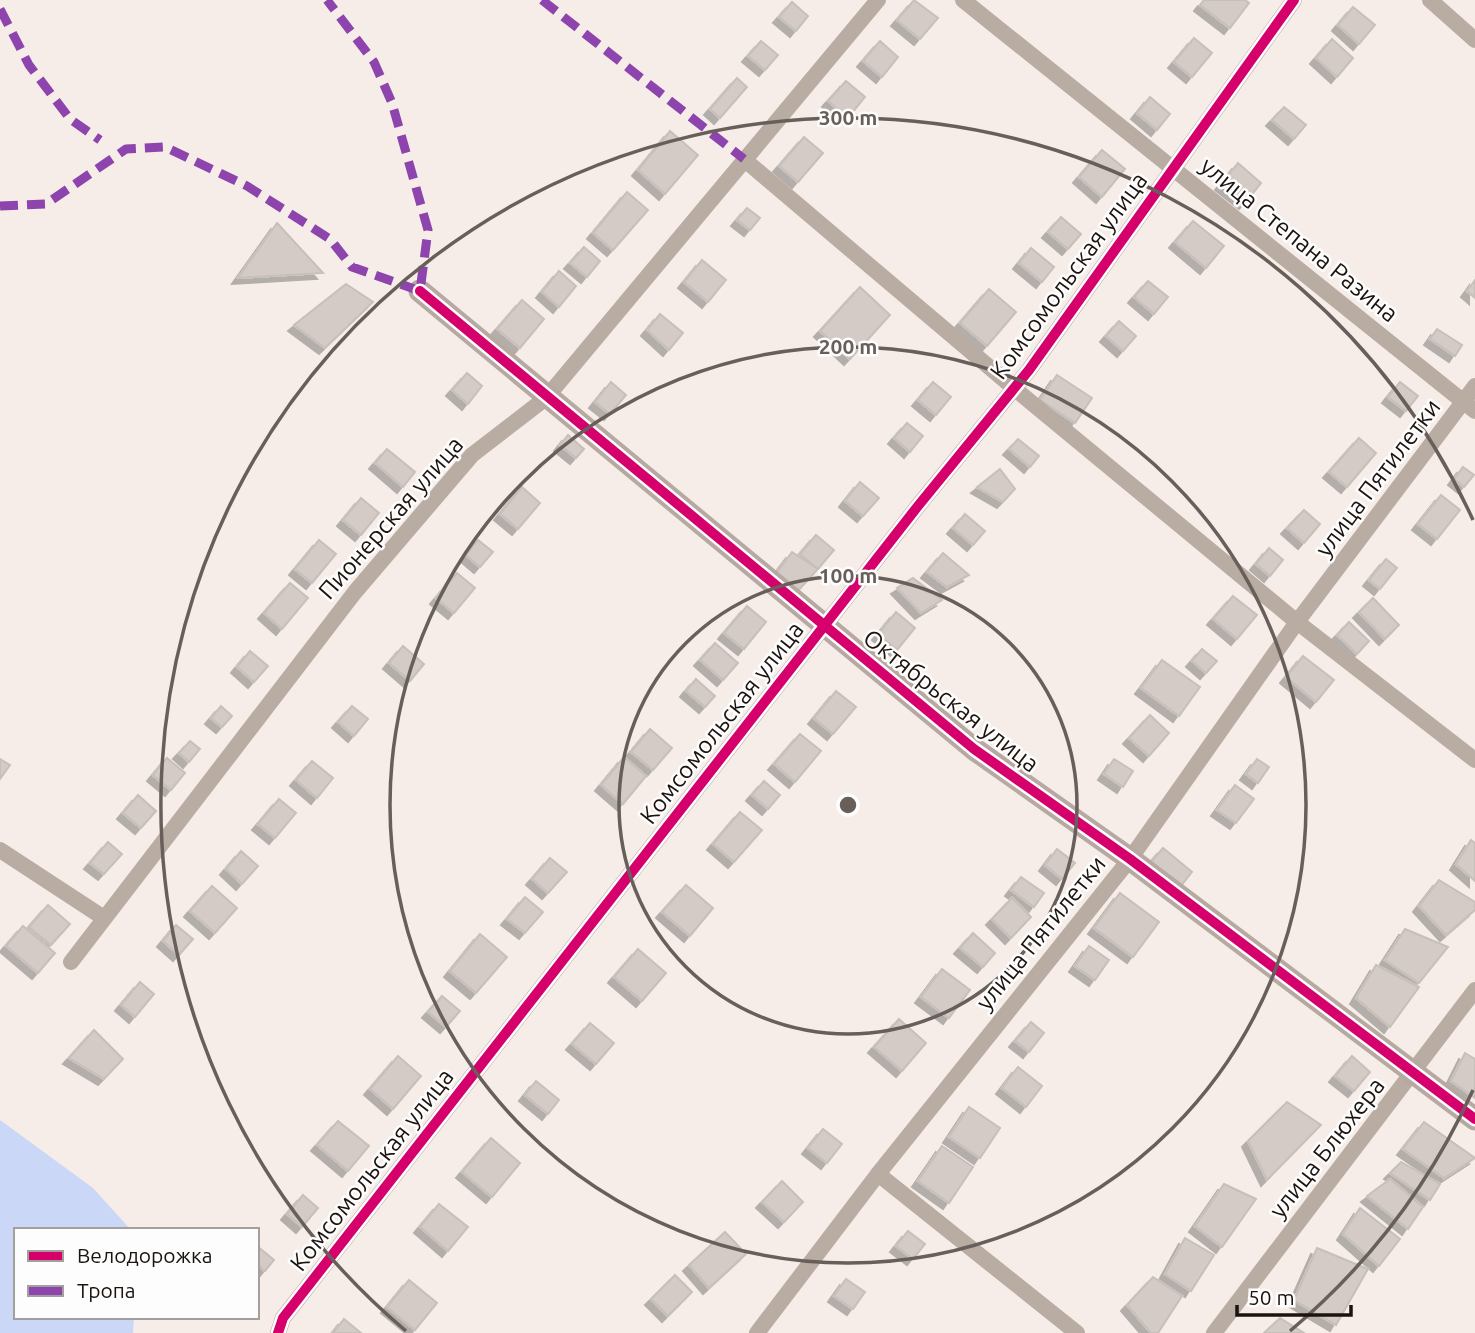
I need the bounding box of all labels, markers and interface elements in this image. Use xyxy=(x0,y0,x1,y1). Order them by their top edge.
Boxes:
text: 300 m xyxy=(819,105,877,129)
street label: улица Степана Разина xyxy=(1195,152,1403,327)
street label: Комсомольская улица xyxy=(985,167,1153,384)
text: 200 m xyxy=(819,334,877,358)
street label: улица Пятилетки xyxy=(1310,394,1446,562)
street label: Пионерская улица xyxy=(313,431,468,604)
text: 100 m xyxy=(819,563,877,587)
street label: Комсомольская улица xyxy=(634,616,809,829)
street label: Октябрьская улица xyxy=(858,624,1044,777)
centre of rings xyxy=(836,793,860,817)
street label: улица Пятилетки xyxy=(970,850,1111,1015)
street label: Комсомольская улица xyxy=(284,1063,459,1276)
street label: улица Блюхера xyxy=(1264,1072,1390,1223)
legend xyxy=(14,1228,259,1319)
text: Велодорожка xyxy=(77,1243,213,1267)
scale bar xyxy=(1237,1274,1351,1318)
text: Тропа xyxy=(77,1278,136,1302)
text: 50 m xyxy=(1248,1285,1295,1309)

